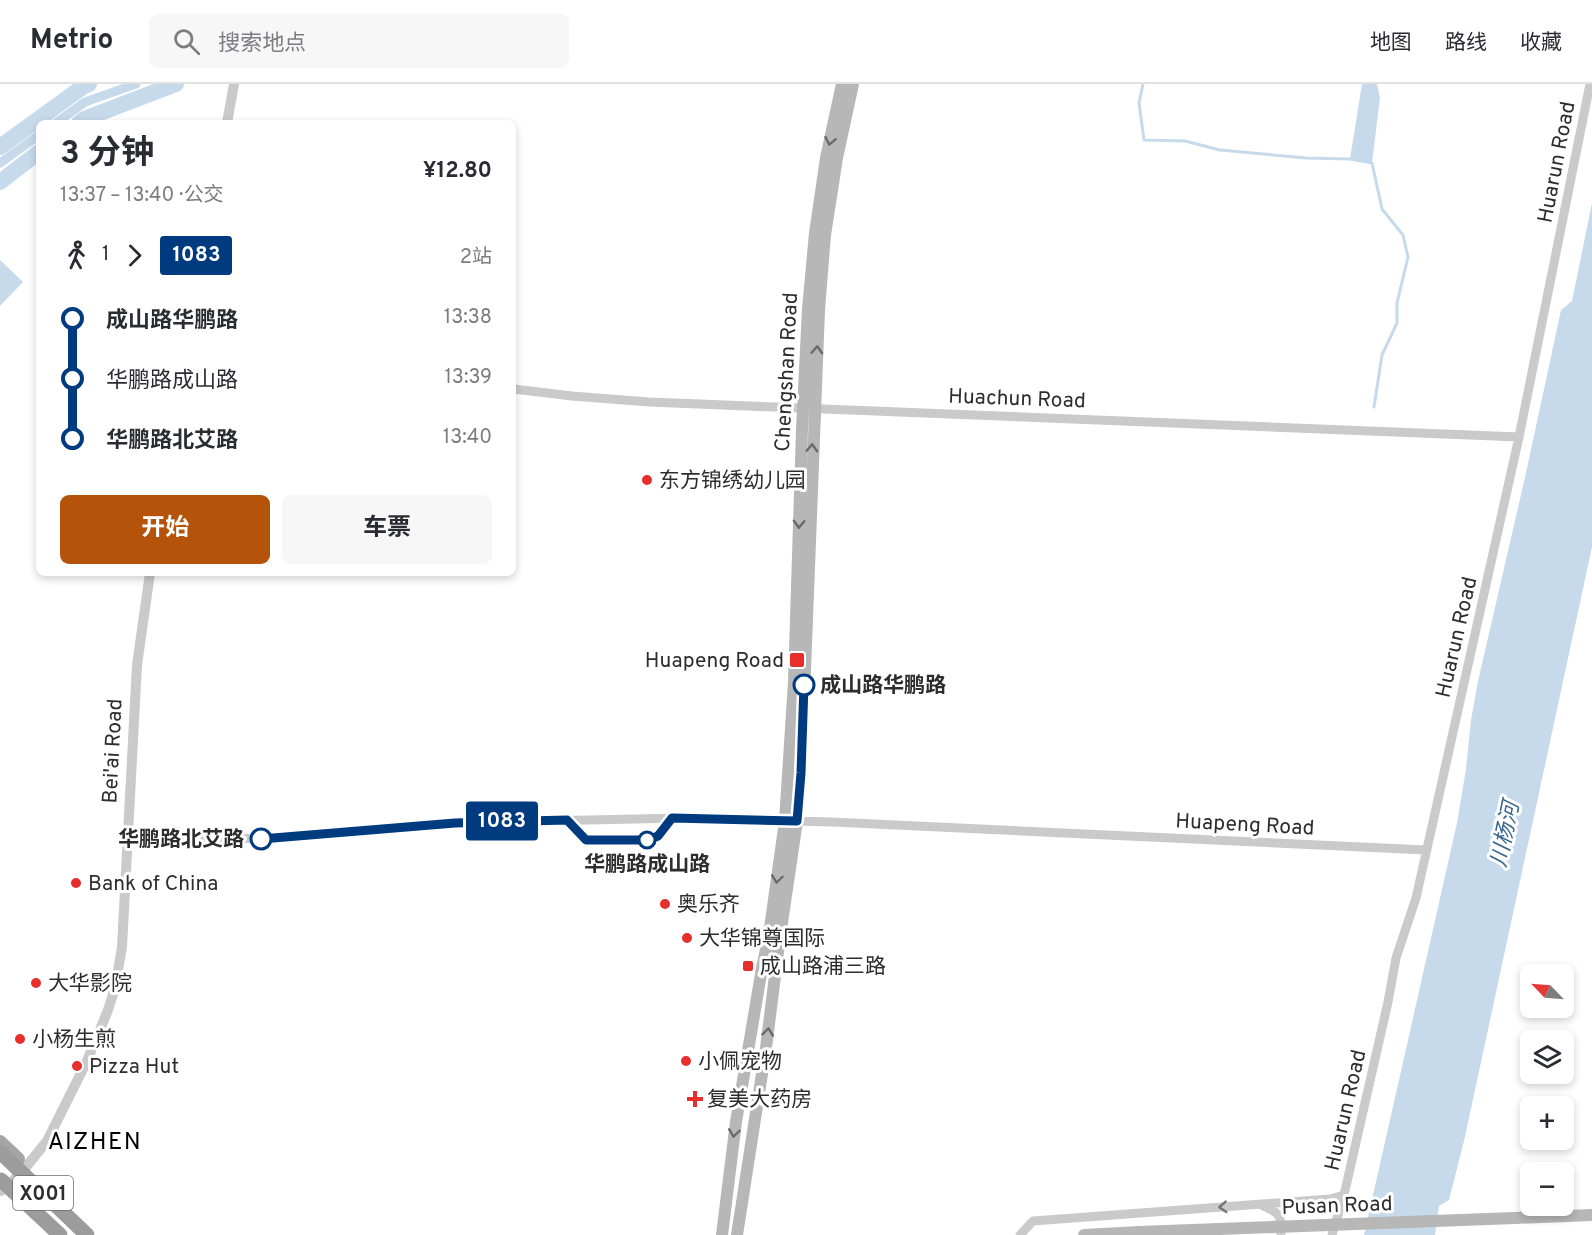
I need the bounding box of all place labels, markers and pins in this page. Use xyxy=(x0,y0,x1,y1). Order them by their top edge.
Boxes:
place label: 东方锦绣幼儿园 xyxy=(659,468,806,495)
marker: 东方锦绣幼儿园 xyxy=(640,473,654,487)
place label: Huapeng Road xyxy=(645,648,784,675)
marker: Huapeng Road xyxy=(788,651,806,669)
place label: 成山路华鹏路 xyxy=(820,673,946,700)
marker: 成山路华鹏路 xyxy=(793,674,815,696)
place label: 华鹏路北艾路 xyxy=(118,827,244,854)
marker: 华鹏路北艾路 xyxy=(250,828,272,850)
marker: 华鹏路成山路 xyxy=(638,831,656,849)
place label: 华鹏路成山路 xyxy=(584,852,710,879)
place label: Bank of China xyxy=(88,871,218,898)
marker: Bank of China xyxy=(69,876,83,890)
place label: 奥乐齐 xyxy=(677,892,740,919)
marker: 奥乐齐 xyxy=(658,897,672,911)
place label: 大华锦尊国际 xyxy=(699,926,825,953)
marker: 大华锦尊国际 xyxy=(680,931,694,945)
place label: 成山路浦三路 xyxy=(760,954,886,981)
marker: 成山路浦三路 xyxy=(741,959,755,973)
place label: 大华影院 xyxy=(48,971,132,998)
marker: 大华影院 xyxy=(29,976,43,990)
place label: 小杨生煎 xyxy=(32,1027,116,1054)
marker: 小杨生煎 xyxy=(13,1032,27,1046)
place label: 小佩宠物 xyxy=(698,1049,782,1076)
place label: Pizza Hut xyxy=(89,1054,179,1081)
marker: 小佩宠物 xyxy=(679,1054,693,1068)
marker: Pizza Hut xyxy=(70,1059,84,1073)
place label: 复美大药房 xyxy=(707,1087,812,1114)
marker: 复美大药房 xyxy=(688,1092,702,1106)

